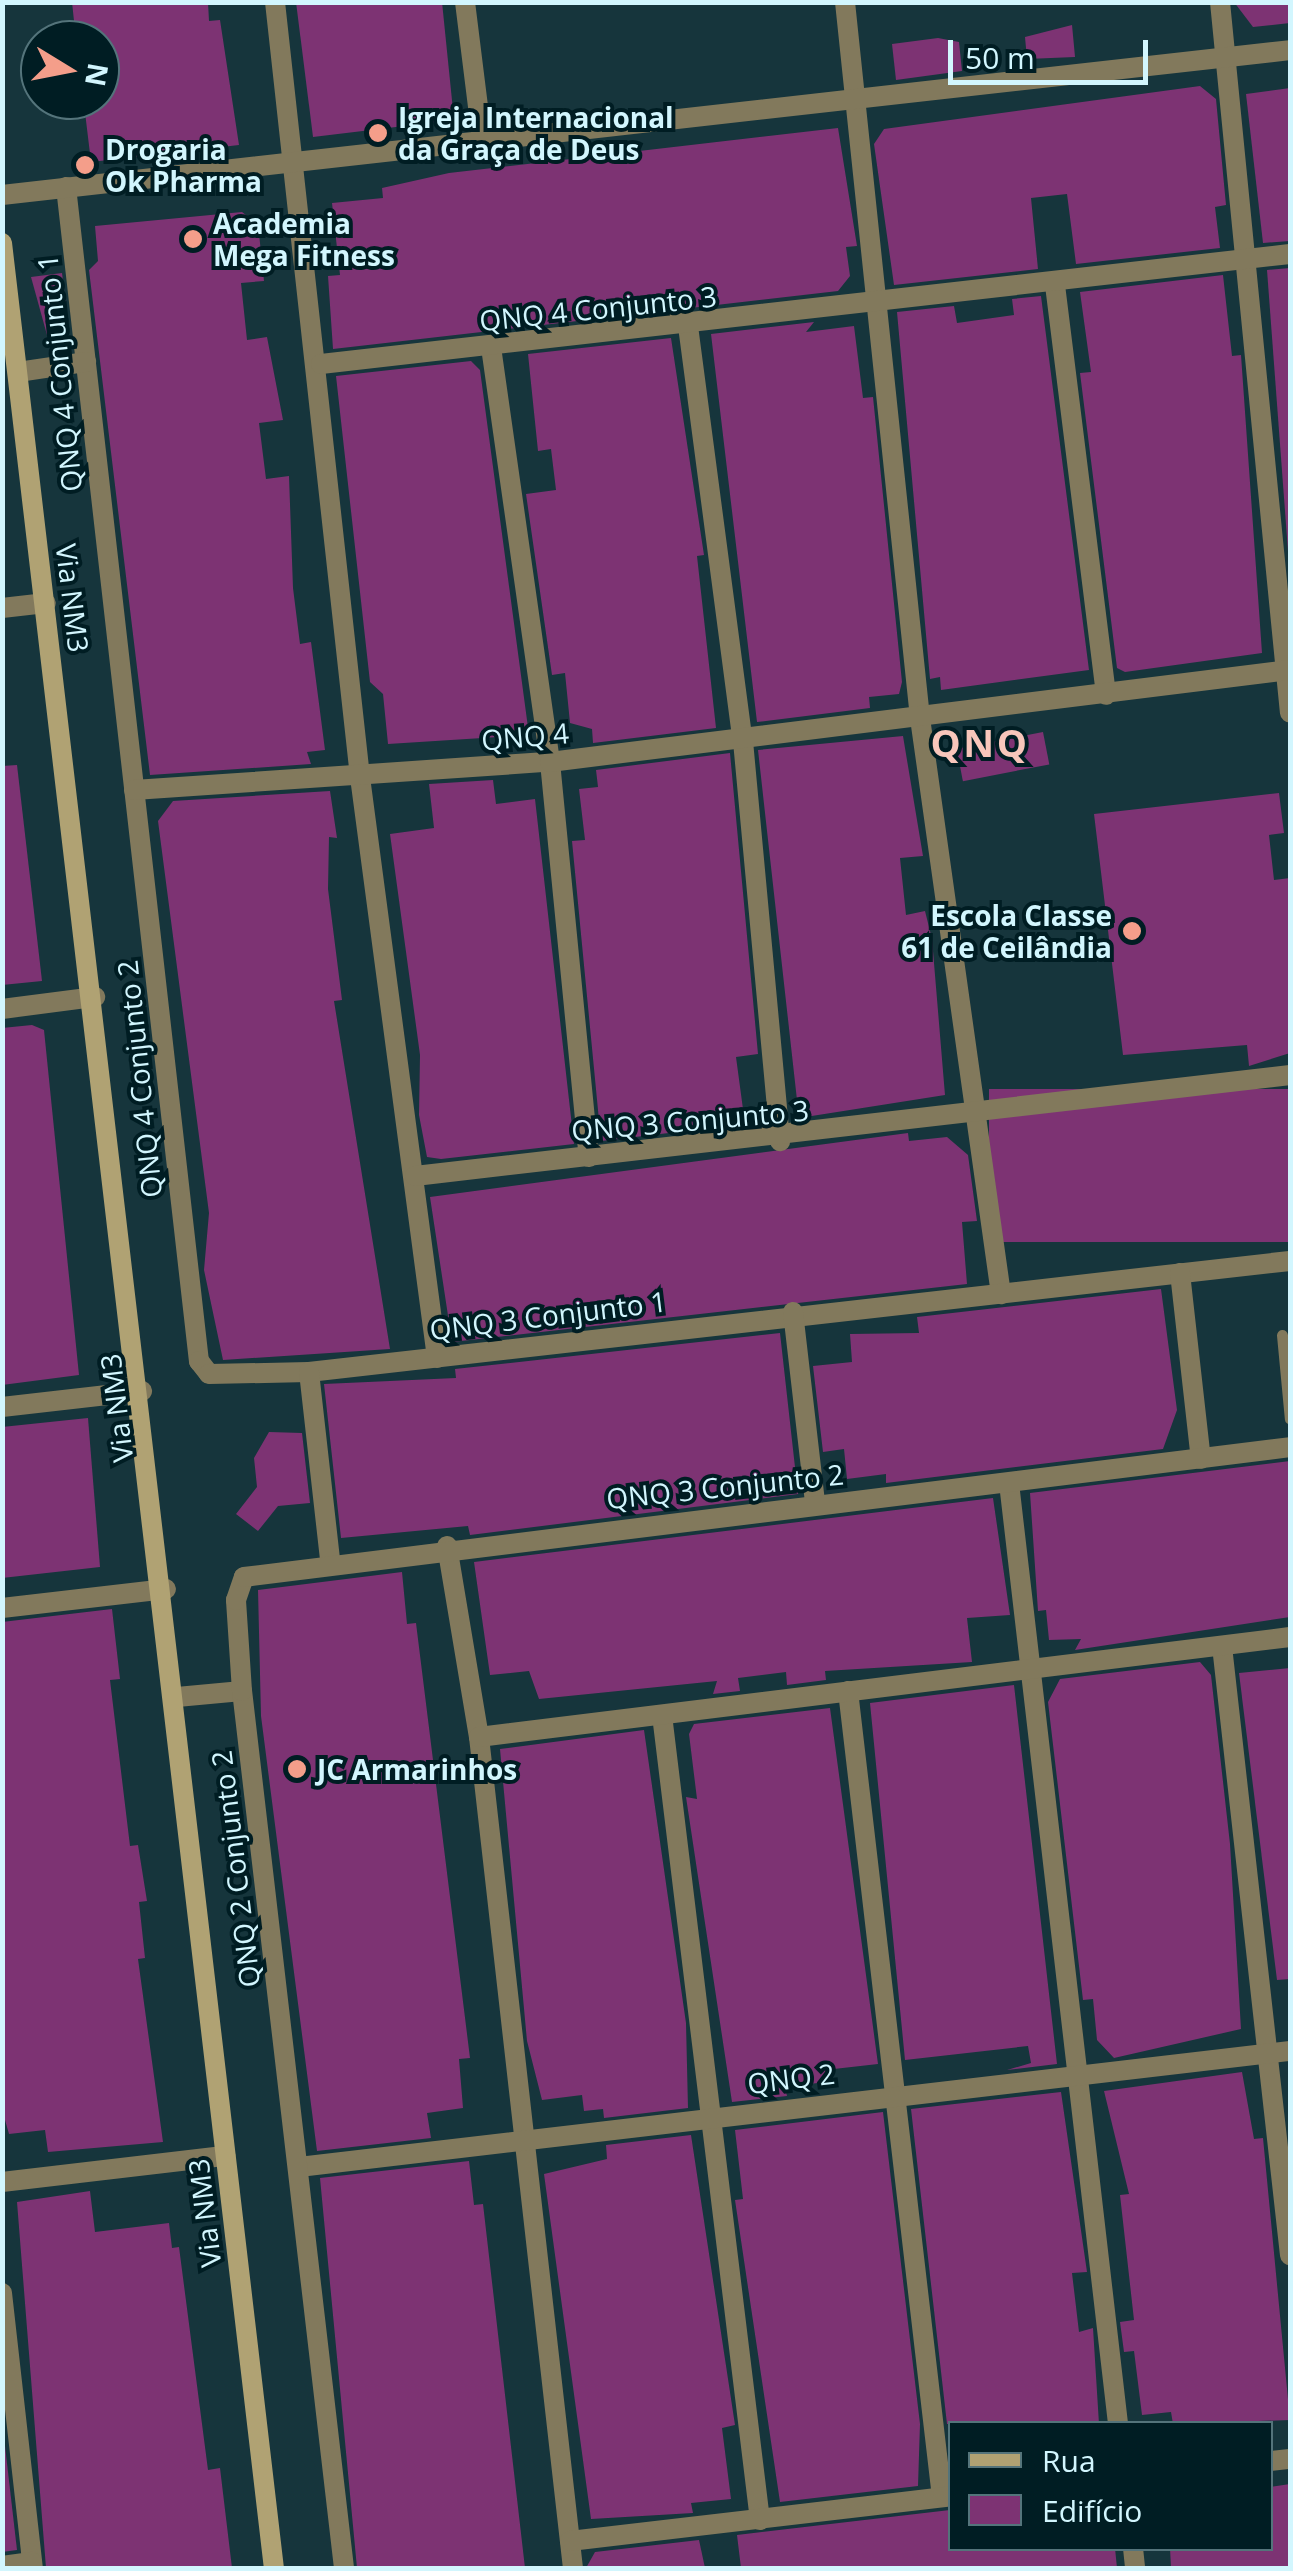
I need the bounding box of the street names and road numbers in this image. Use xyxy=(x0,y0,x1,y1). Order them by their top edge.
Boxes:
street label: QNQ 4 Conjunto 1 xyxy=(30,253,88,493)
street label: QNQ 4 Conjunto 3 xyxy=(478,279,718,337)
street label: Via NM3 xyxy=(50,542,96,654)
street label: QNQ 4 xyxy=(480,715,570,757)
street label: QNQ 4 Conjunto 2 xyxy=(110,959,168,1199)
street label: QNQ 3 Conjunto 3 xyxy=(570,1093,810,1147)
street label: QNQ 3 Conjunto 1 xyxy=(428,1284,668,1346)
street label: Via NM3 xyxy=(93,1352,139,1464)
street label: QNQ 3 Conjunto 2 xyxy=(605,1457,845,1515)
street label: QNQ 2 Conjunto 2 xyxy=(204,1749,266,1989)
street label: QNQ 2 xyxy=(745,2056,837,2100)
street label: Via NM3 xyxy=(181,2157,227,2269)

